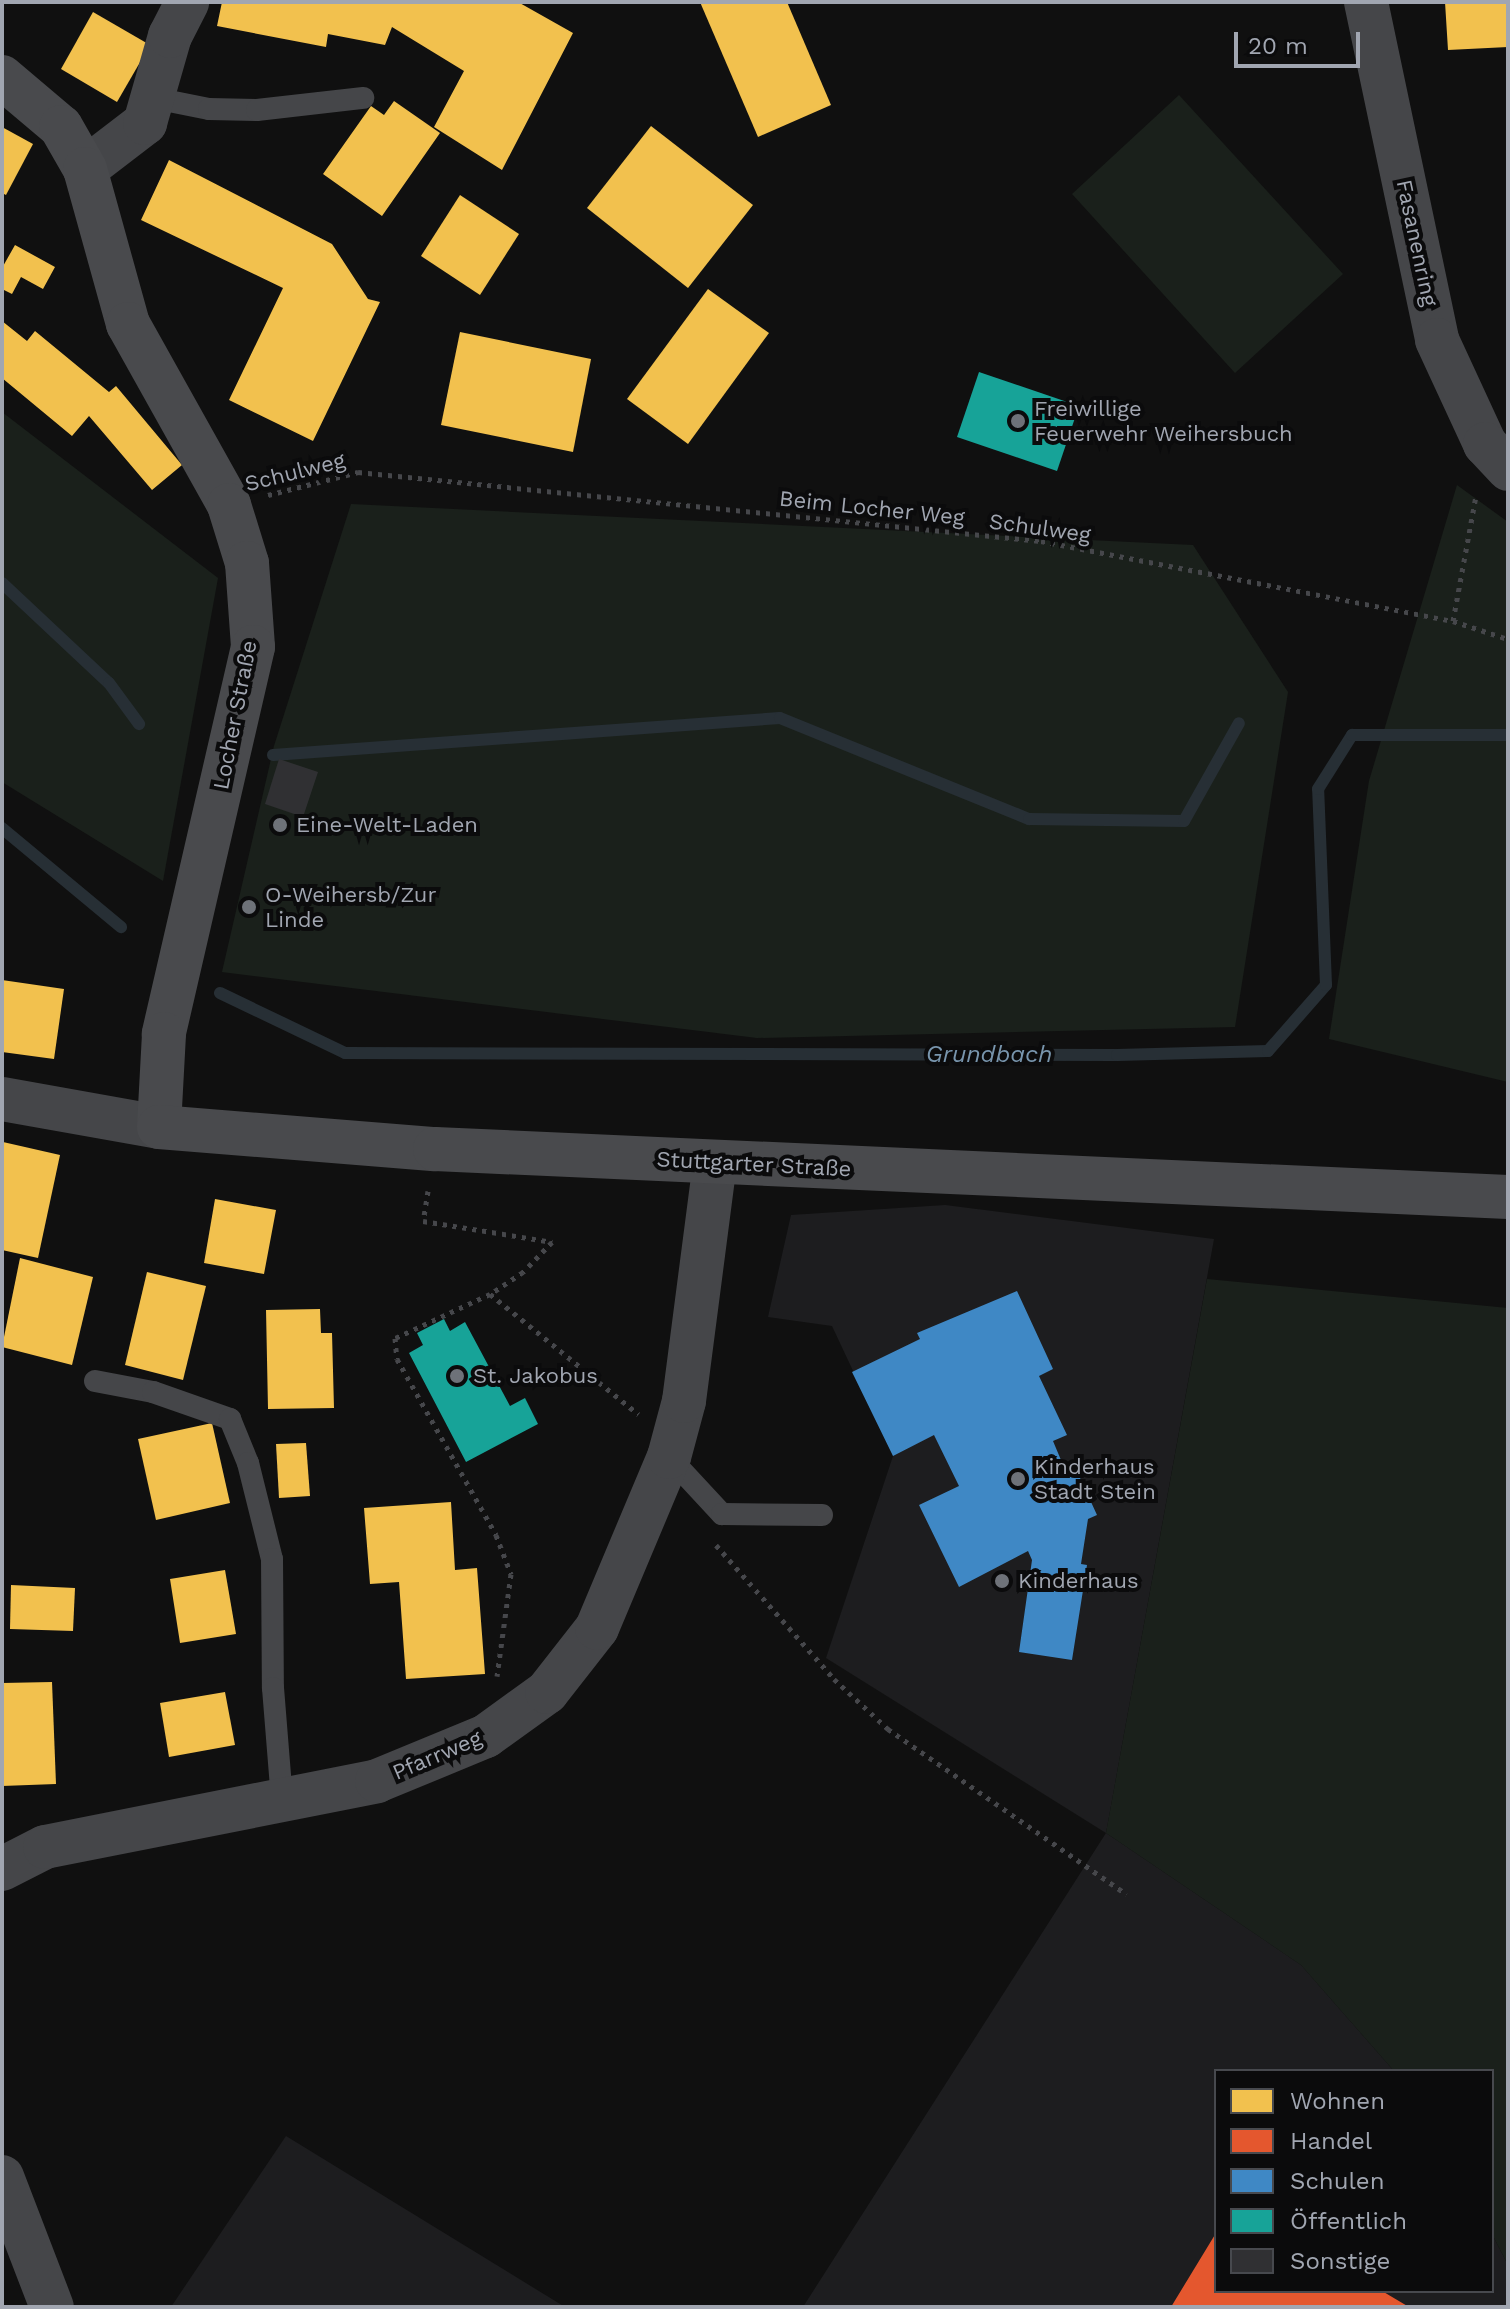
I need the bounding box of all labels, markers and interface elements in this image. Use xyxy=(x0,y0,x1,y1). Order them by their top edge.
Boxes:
scale bar xyxy=(1238,16,1364,66)
text: 20 m xyxy=(1248,32,1308,60)
street label: Fasanenring xyxy=(1391,177,1443,309)
place label: Freiwillige Feuerwehr Weihersbuch xyxy=(1034,395,1294,446)
marker: Freiwillige Feuerwehr Weihersbuch xyxy=(1009,412,1027,430)
street label: Schulweg xyxy=(242,447,348,497)
street label: Beim Locher Weg xyxy=(777,485,967,531)
street label: Schulweg xyxy=(987,508,1093,548)
street label: Locher Straße xyxy=(208,638,262,792)
place label: Eine-Welt-Laden xyxy=(296,812,478,838)
marker: Eine-Welt-Laden xyxy=(271,816,289,834)
place label: O-Weihersb/Zur Linde xyxy=(265,881,436,932)
marker: O-Weihersb/Zur Linde xyxy=(240,898,258,916)
water label: Grundbach xyxy=(926,1041,1052,1069)
street label: Stuttgarter Straße xyxy=(656,1146,852,1182)
place label: St. Jakobus xyxy=(473,1363,598,1389)
marker: St. Jakobus xyxy=(448,1367,466,1385)
place label: Kinderhaus Stadt Stein xyxy=(1034,1453,1156,1504)
marker: Kinderhaus Stadt Stein xyxy=(1009,1470,1027,1488)
place label: Kinderhaus xyxy=(1018,1568,1139,1594)
marker: Kinderhaus xyxy=(993,1572,1011,1590)
street label: Pfarrweg xyxy=(388,1724,486,1786)
legend xyxy=(1214,2069,1494,2293)
text: Wohnen xyxy=(1290,2087,1385,2115)
text: Handel xyxy=(1290,2127,1372,2155)
text: Schulen xyxy=(1290,2167,1385,2195)
text: Öffentlich xyxy=(1290,2207,1407,2235)
text: Sonstige xyxy=(1290,2247,1390,2275)

